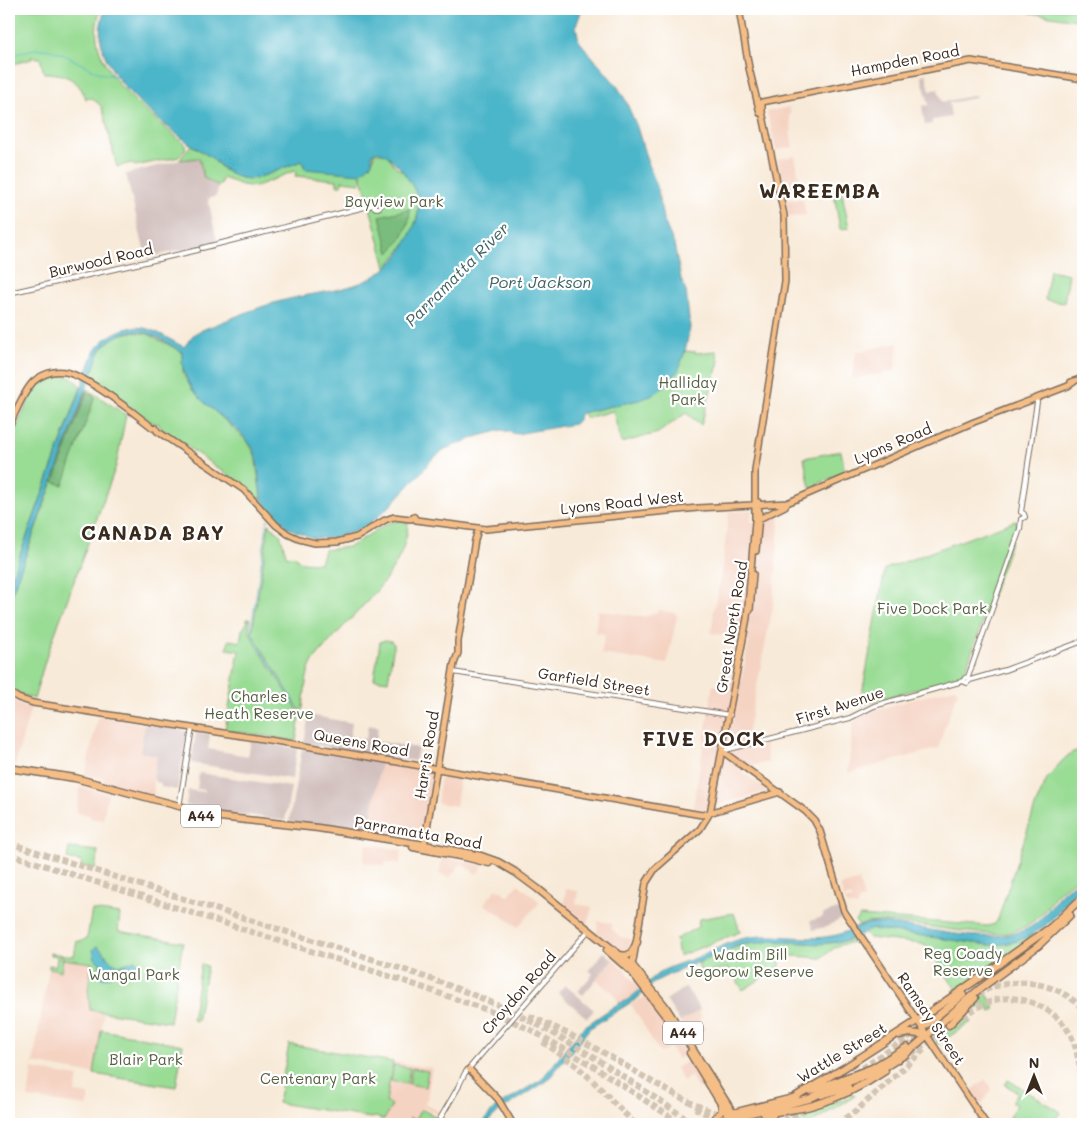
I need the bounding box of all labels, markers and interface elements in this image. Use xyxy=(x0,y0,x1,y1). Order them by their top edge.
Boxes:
street label: Hampden Road xyxy=(849,40,961,80)
district label: WAREEMBA xyxy=(759,177,881,203)
park label: Bayview Park xyxy=(345,191,443,211)
water label: Parramatta River xyxy=(400,217,513,330)
street label: Burwood Road xyxy=(47,238,155,282)
water label: Port Jackson xyxy=(489,271,591,292)
park label: Halliday Park xyxy=(659,372,718,409)
street label: Lyons Road xyxy=(851,418,934,468)
street label: Lyons Road West xyxy=(559,486,684,518)
district label: CANADA BAY xyxy=(81,519,225,545)
street label: Great North Road xyxy=(711,559,751,694)
park label: Five Dock Park xyxy=(877,598,987,618)
street label: Garfield Street xyxy=(537,662,652,700)
street label: First Avenue xyxy=(793,681,886,729)
park label: Charles Heath Reserve xyxy=(204,686,314,723)
street label: Harris Road xyxy=(409,709,443,800)
street label: Queens Road xyxy=(312,724,410,760)
district label: FIVE DOCK xyxy=(642,725,766,751)
road number: A44 xyxy=(181,804,221,828)
street label: Parramatta Road xyxy=(353,811,483,853)
park label: Reg Coady Reserve xyxy=(924,943,1003,980)
park label: Wadim Bill Jegorow Reserve xyxy=(686,944,814,981)
street label: Croydon Road xyxy=(477,947,560,1038)
park label: Wangal Park xyxy=(88,964,180,984)
street label: Ramsay Street xyxy=(893,968,970,1069)
street label: Wattle Street xyxy=(793,1017,890,1087)
road number: A44 xyxy=(663,1021,703,1044)
park label: Blair Park xyxy=(109,1049,183,1069)
north arrow xyxy=(1010,1050,1060,1100)
text: N xyxy=(1029,1053,1039,1072)
park label: Centenary Park xyxy=(260,1068,376,1088)

